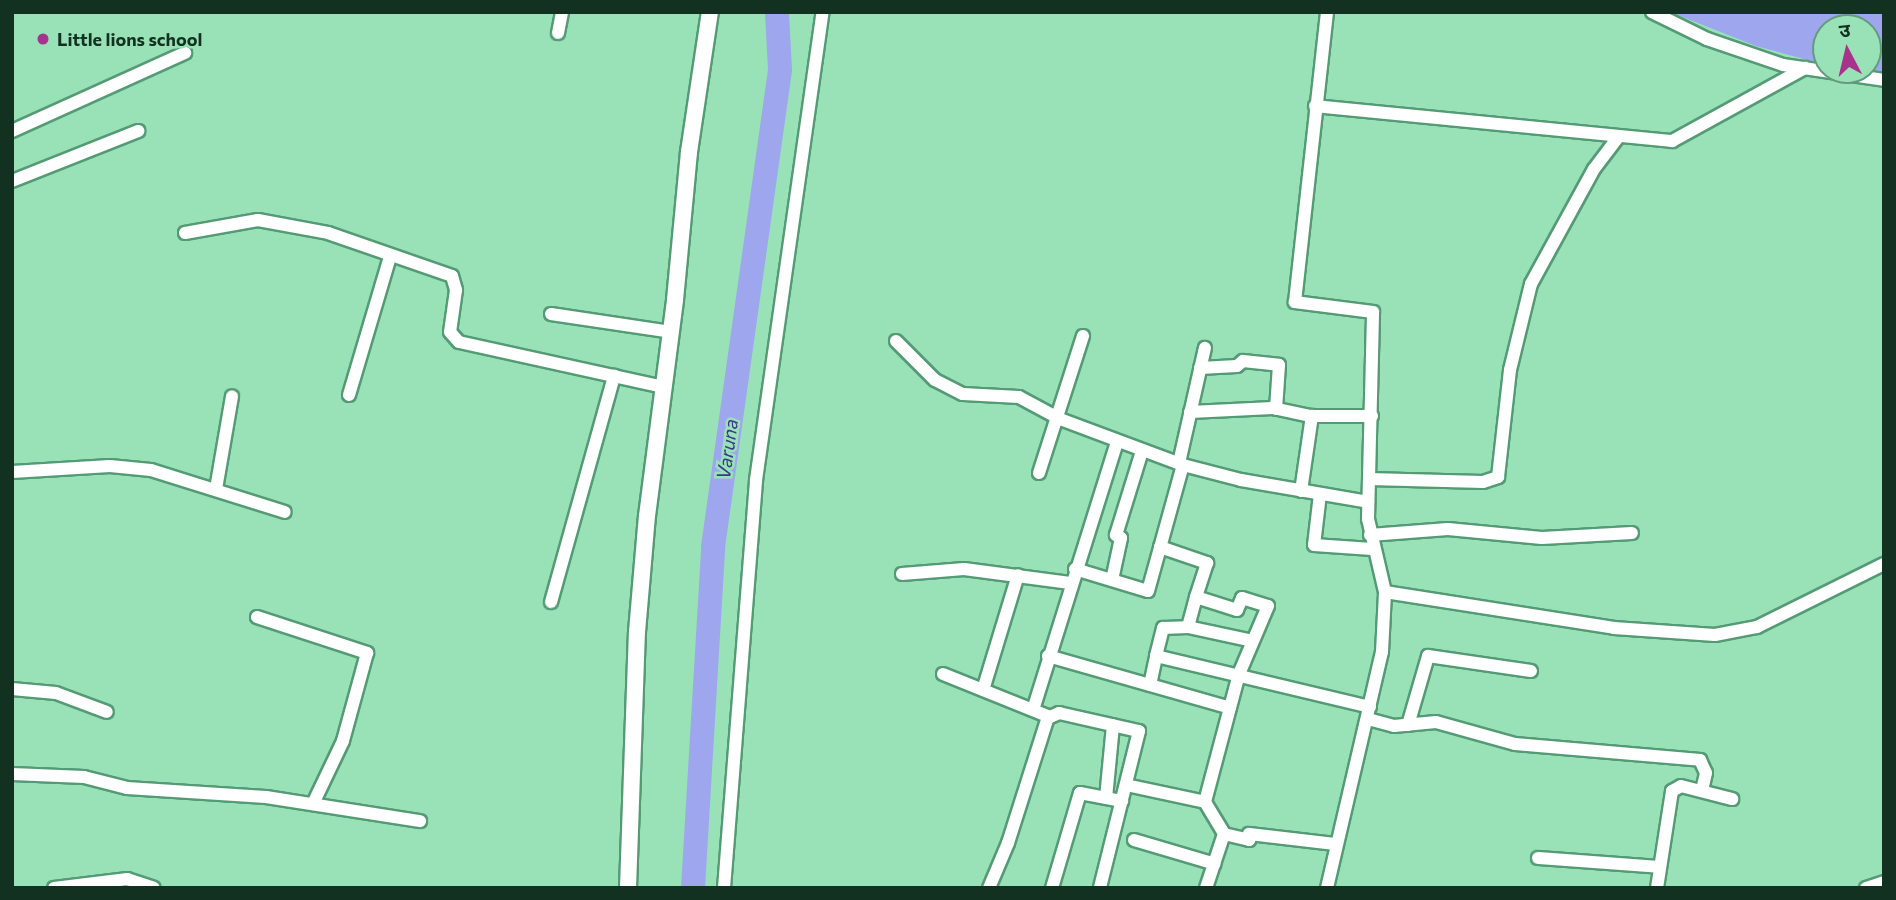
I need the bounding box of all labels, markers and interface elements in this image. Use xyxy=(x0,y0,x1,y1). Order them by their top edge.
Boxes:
north arrow xyxy=(1812,14,1882,84)
text: उ xyxy=(1838,18,1852,42)
place label: Little lions school xyxy=(57,28,202,50)
marker: Little lions school xyxy=(35,31,51,47)
water label: Varuna xyxy=(711,417,743,481)

